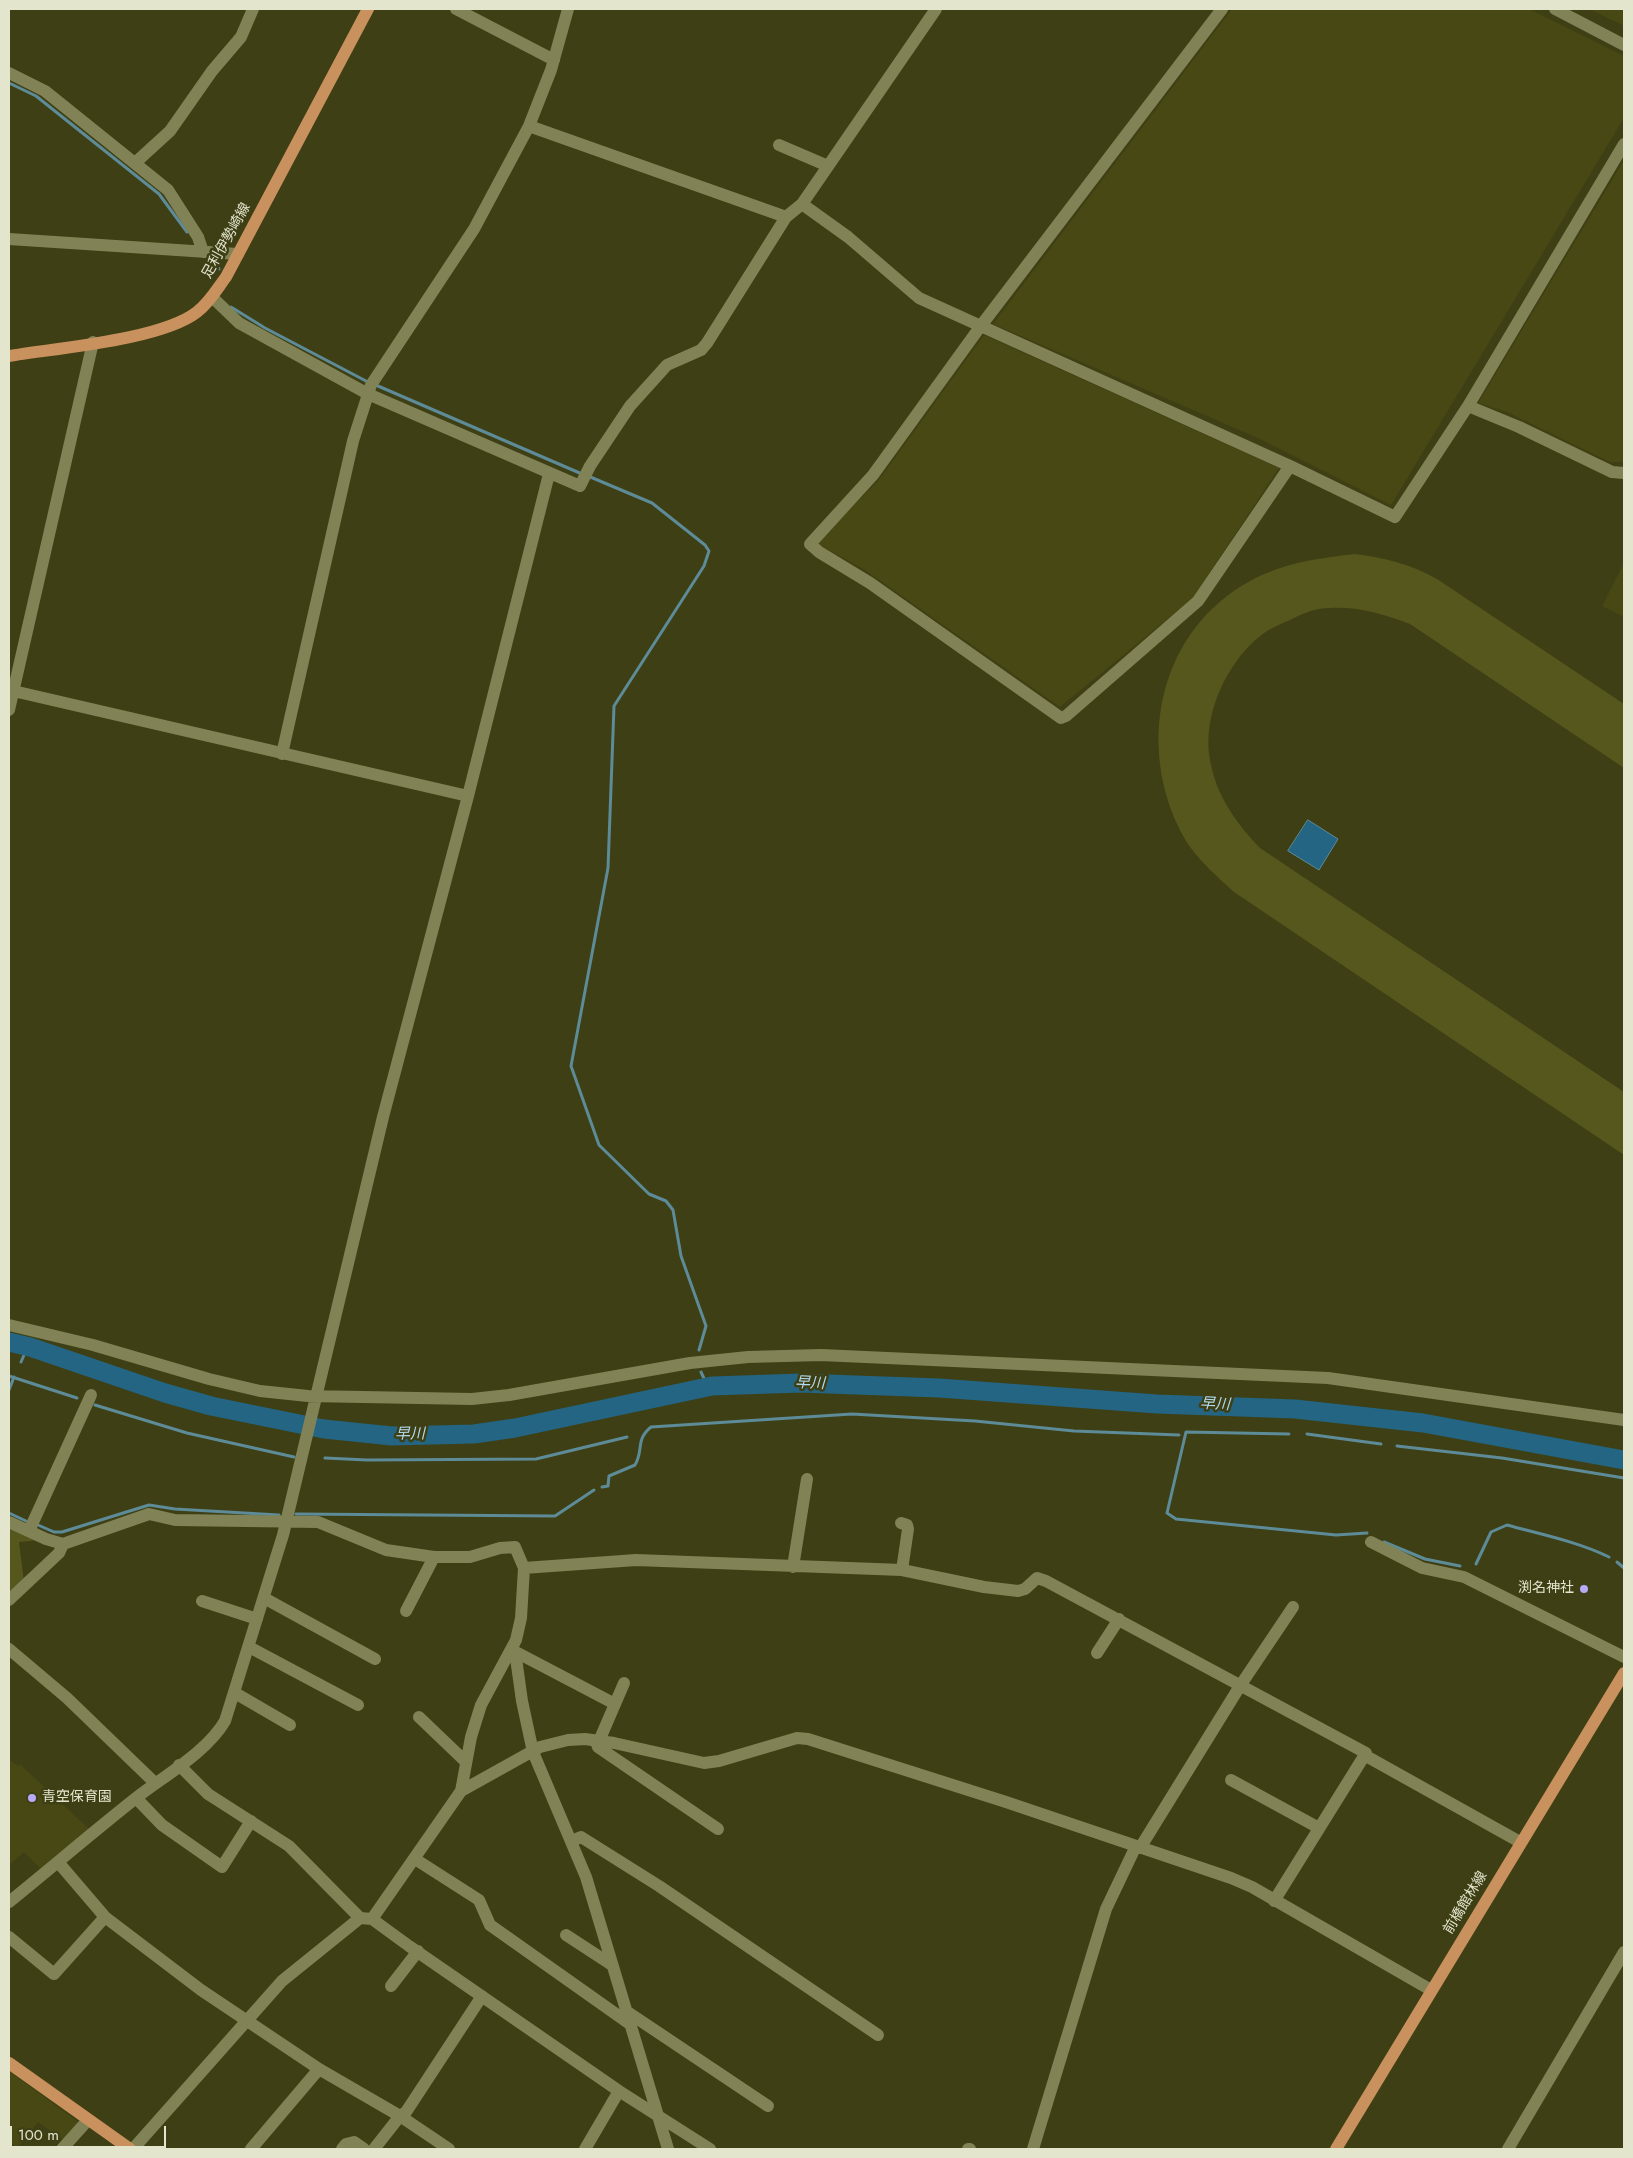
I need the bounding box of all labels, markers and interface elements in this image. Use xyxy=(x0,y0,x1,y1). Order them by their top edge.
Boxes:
street label: 足利伊勢崎線 xyxy=(199,200,255,282)
water label: 早川 xyxy=(795,1374,825,1394)
water label: 早川 xyxy=(1200,1395,1230,1415)
water label: 早川 xyxy=(395,1426,425,1444)
place label: 渕名神社 xyxy=(1518,1581,1574,1597)
marker: 渕名神社 xyxy=(1578,1583,1590,1595)
place label: 青空保育園 xyxy=(42,1790,112,1806)
marker: 青空保育園 xyxy=(26,1792,38,1804)
street label: 前橋館林線 xyxy=(1441,1869,1491,1937)
scale bar xyxy=(12,2116,169,2148)
text: 100 m xyxy=(18,2124,59,2146)

